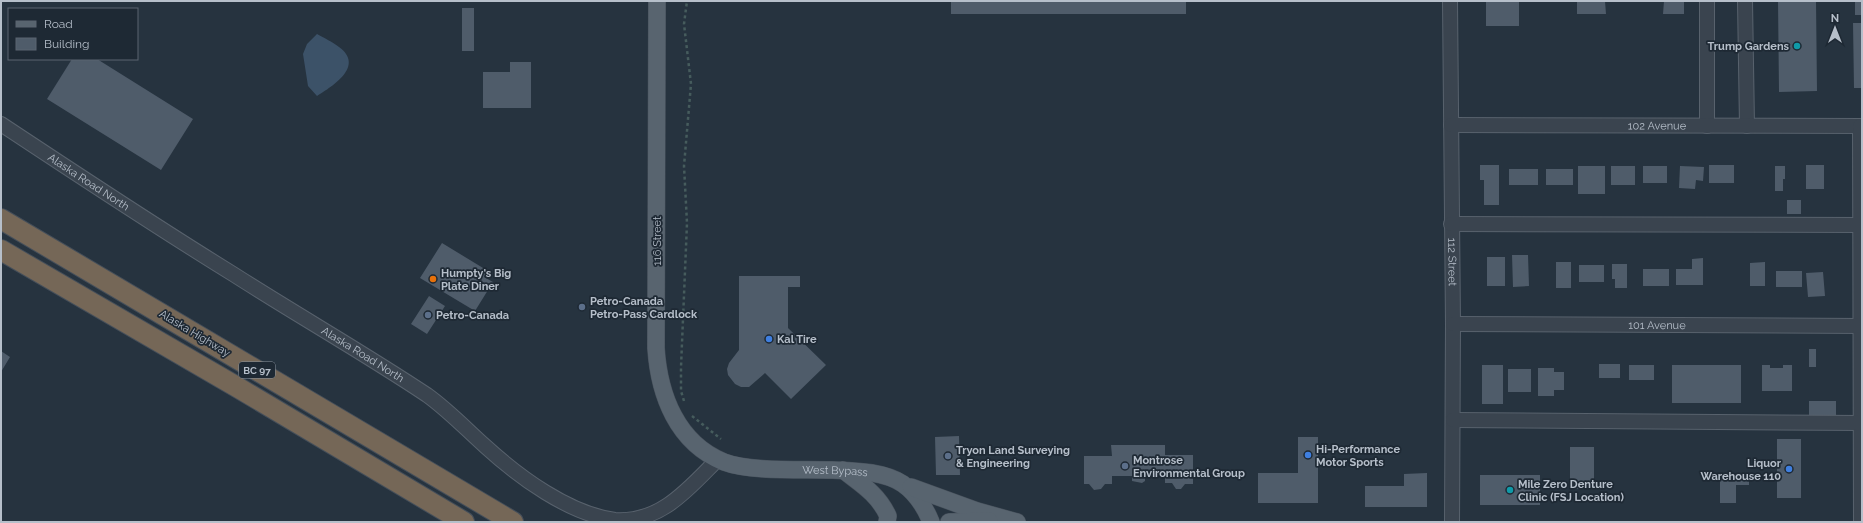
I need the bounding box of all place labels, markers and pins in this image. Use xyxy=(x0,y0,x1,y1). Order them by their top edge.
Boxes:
place label: Trump Gardens xyxy=(1708,40,1790,53)
marker: Trump Gardens xyxy=(1792,41,1802,51)
place label: Humpty's Big Plate Diner xyxy=(441,267,511,293)
marker: Humpty's Big Plate Diner xyxy=(428,274,438,284)
place label: Petro-Canada Petro-Pass Cardlock xyxy=(590,295,698,321)
marker: Petro-Canada Petro-Pass Cardlock xyxy=(577,302,587,312)
place label: Petro-Canada xyxy=(436,309,509,322)
marker: Petro-Canada xyxy=(423,310,433,320)
place label: Kal Tire xyxy=(777,333,817,346)
marker: Kal Tire xyxy=(764,334,774,344)
place label: Hi-Performance Motor Sports xyxy=(1316,443,1400,469)
place label: Tryon Land Surveying & Engineering xyxy=(956,444,1070,470)
marker: Hi-Performance Motor Sports xyxy=(1303,450,1313,460)
marker: Tryon Land Surveying & Engineering xyxy=(943,451,953,461)
place label: Montrose Environmental Group xyxy=(1133,454,1245,480)
place label: Liquor Warehouse 110 xyxy=(1701,457,1782,483)
marker: Montrose Environmental Group xyxy=(1120,461,1130,471)
marker: Liquor Warehouse 110 xyxy=(1784,464,1794,474)
place label: Mile Zero Denture Clinic (FSJ Location) xyxy=(1518,478,1624,504)
marker: Mile Zero Denture Clinic (FSJ Location) xyxy=(1505,485,1515,495)

